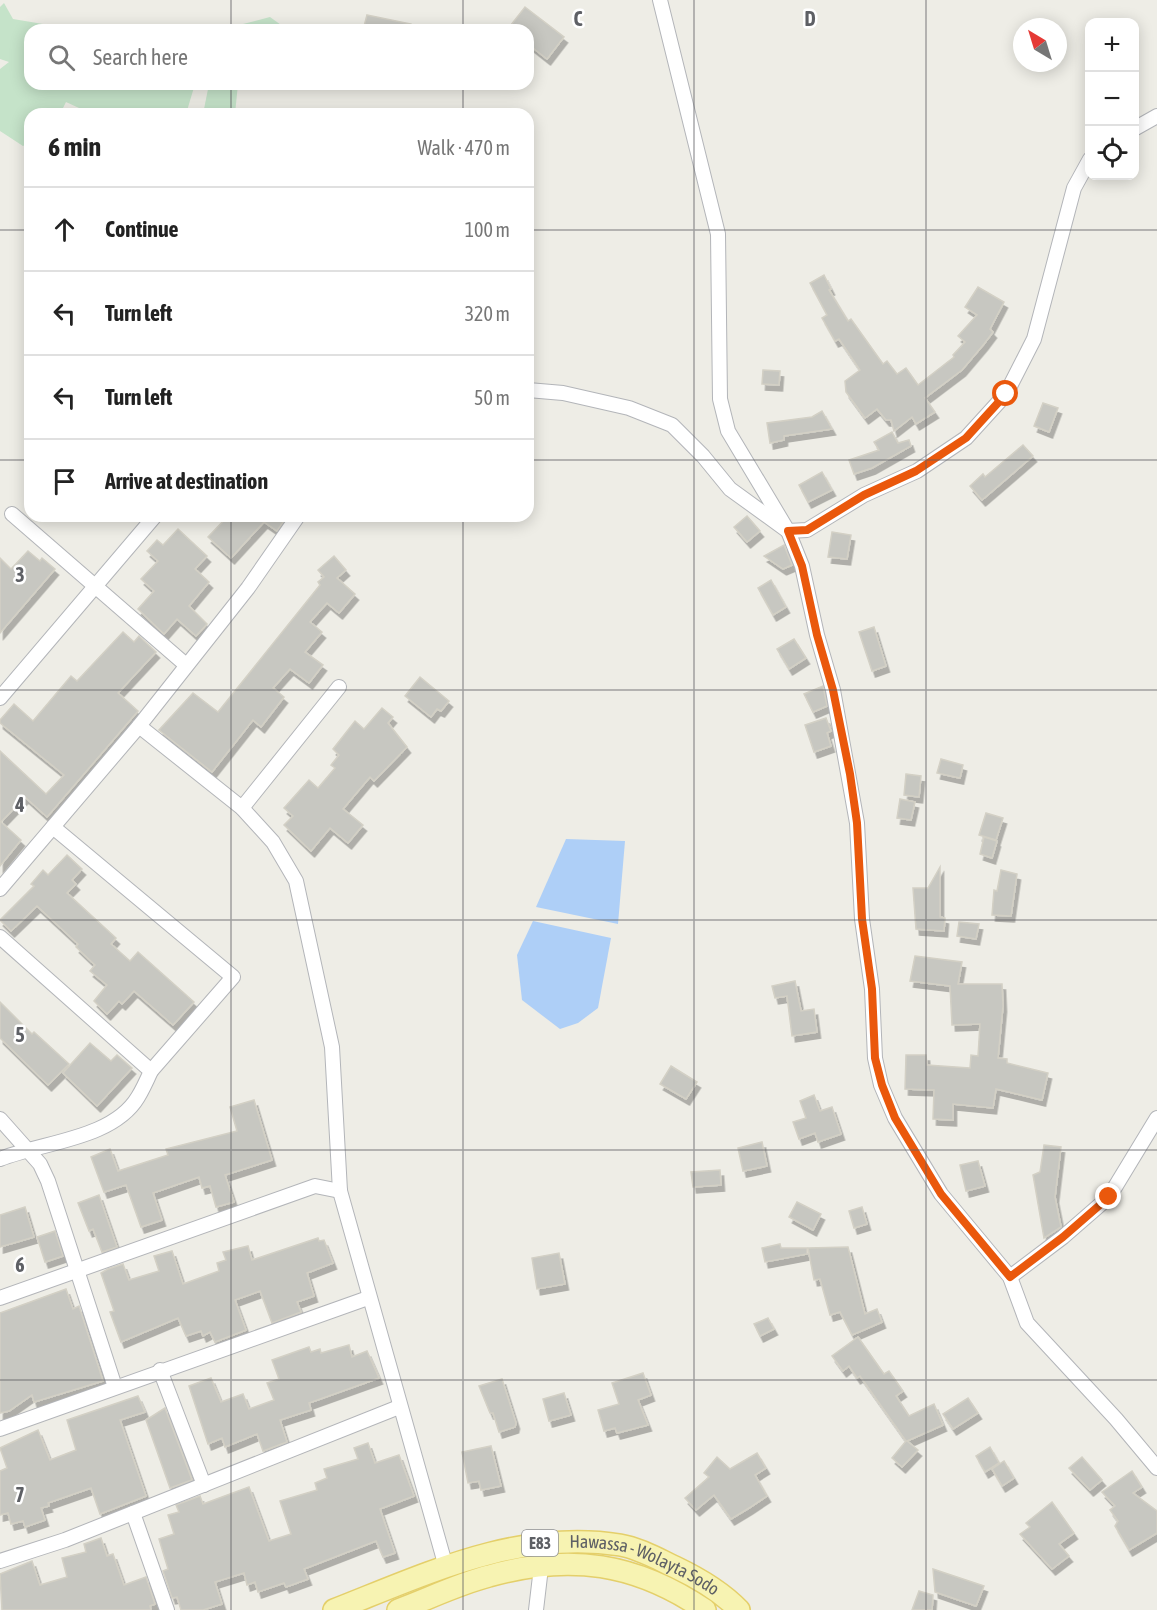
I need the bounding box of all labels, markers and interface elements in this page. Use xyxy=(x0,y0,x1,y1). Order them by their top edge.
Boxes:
text: C xyxy=(574,7,583,30)
text: D xyxy=(804,7,816,30)
north arrow xyxy=(1013,18,1067,72)
map controls xyxy=(1085,18,1139,180)
button: + xyxy=(1085,18,1139,72)
search box xyxy=(24,24,534,90)
icon: search xyxy=(45,41,78,74)
text: Search here xyxy=(93,44,188,70)
button: − xyxy=(1085,72,1139,126)
button: locate xyxy=(1085,126,1139,180)
text: 6 min xyxy=(48,132,101,162)
text: Walk · 470 m xyxy=(418,136,510,159)
icon: ahead xyxy=(48,213,81,246)
text: Continue xyxy=(105,216,179,242)
text: 100 m xyxy=(465,218,510,241)
icon: left xyxy=(48,297,81,330)
text: Turn left xyxy=(105,300,172,326)
text: 320 m xyxy=(465,302,510,325)
route start xyxy=(992,380,1018,406)
icon: left xyxy=(48,381,81,414)
text: Turn left xyxy=(105,384,172,410)
text: 50 m xyxy=(474,386,510,409)
icon: arrive xyxy=(48,465,81,498)
text: Arrive at destination xyxy=(105,468,268,494)
text: 3 xyxy=(15,563,25,586)
text: 4 xyxy=(14,793,25,816)
text: 5 xyxy=(15,1023,25,1046)
route end xyxy=(1095,1183,1121,1209)
text: 6 xyxy=(15,1253,25,1276)
text: 7 xyxy=(15,1483,25,1506)
road number: E83 xyxy=(522,1530,558,1556)
street label: Hawassa - Wolayta Sodo xyxy=(569,1531,724,1599)

